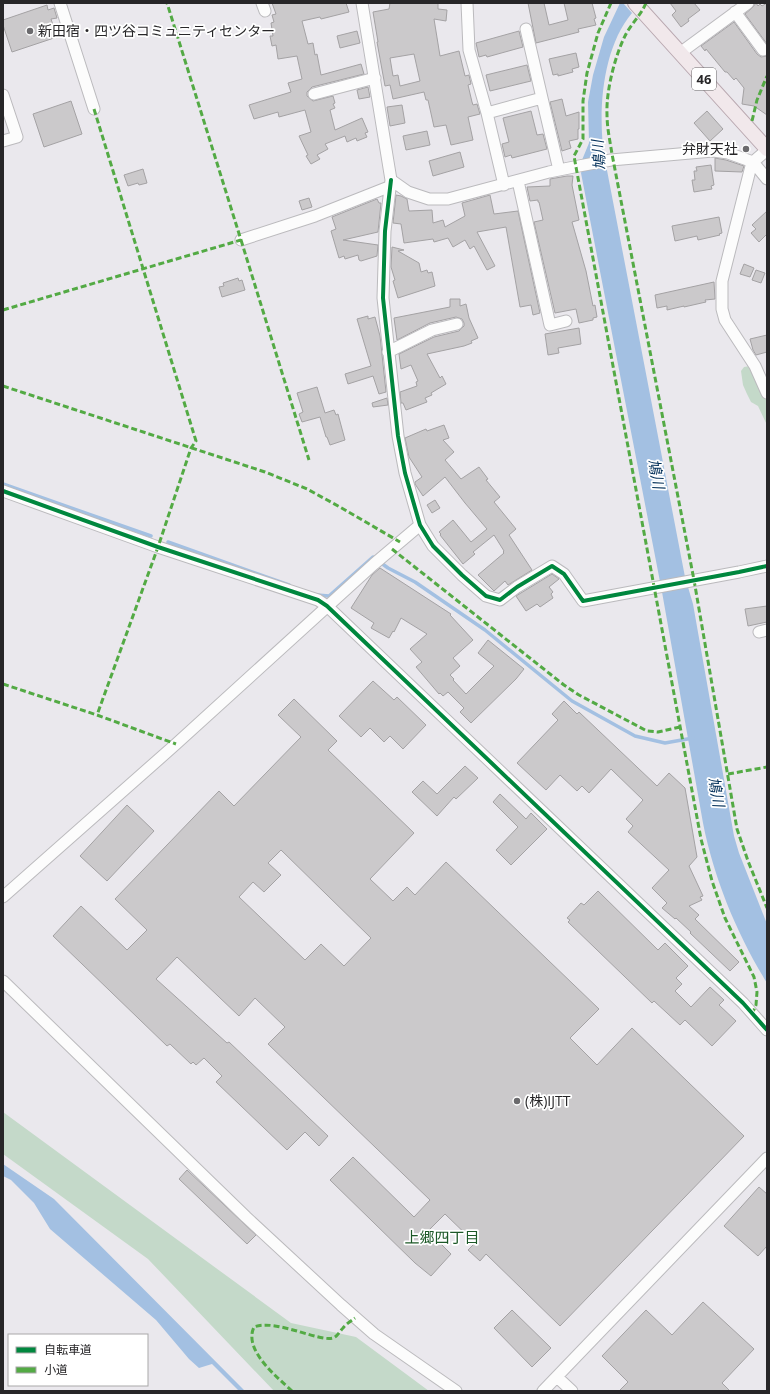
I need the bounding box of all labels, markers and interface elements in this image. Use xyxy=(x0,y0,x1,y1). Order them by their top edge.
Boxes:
place label: 新田宿・四ツ谷コミュニティセンター xyxy=(38,21,275,40)
marker: 新田宿・四ツ谷コミュニティセンター xyxy=(25,26,35,36)
road number: 46 xyxy=(692,68,716,90)
water label: 鳩川 xyxy=(587,137,609,171)
place label: 弁財天社 xyxy=(682,139,738,158)
marker: 弁財天社 xyxy=(741,144,751,154)
water label: 鳩川 xyxy=(644,457,670,492)
water label: 鳩川 xyxy=(704,775,730,810)
place label: (株)IJTT xyxy=(525,1091,571,1110)
marker: (株)IJTT xyxy=(512,1096,522,1106)
district label: 上郷四丁目 xyxy=(404,1227,480,1247)
legend xyxy=(8,1334,148,1386)
text: 自転車道 xyxy=(44,1341,92,1358)
text: 小道 xyxy=(44,1361,68,1378)

